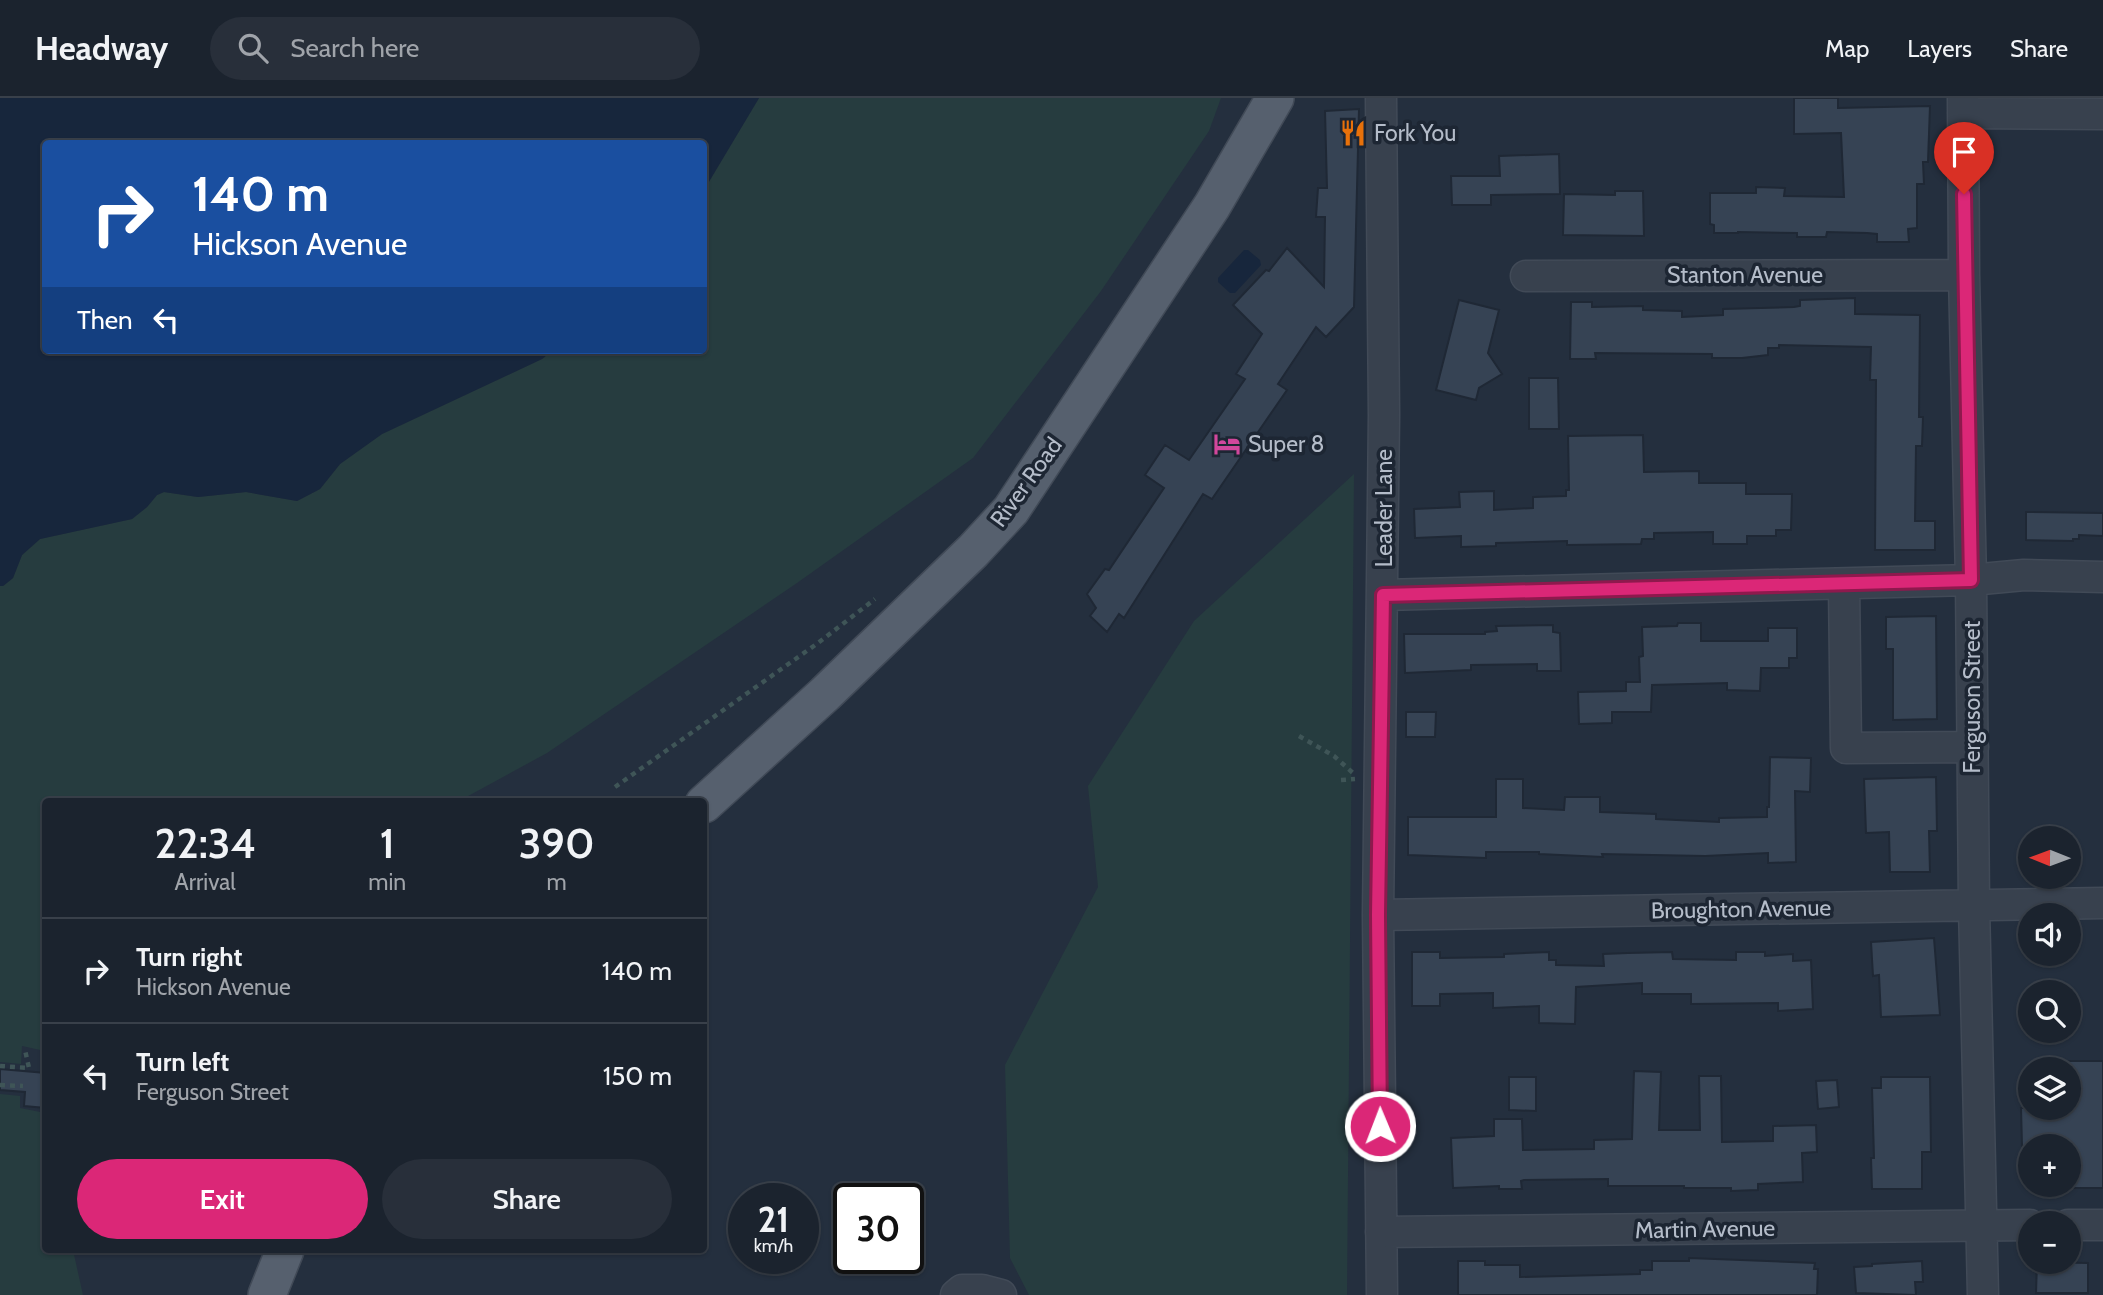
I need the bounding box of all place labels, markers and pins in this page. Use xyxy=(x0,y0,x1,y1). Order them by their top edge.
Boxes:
restaurant icon: Fork You xyxy=(1338,118,1368,148)
place label: Fork You xyxy=(1374,119,1456,147)
pin xyxy=(1934,122,1994,194)
hotel icon: Super 8 xyxy=(1212,429,1242,459)
place label: Super 8 xyxy=(1248,430,1324,458)

